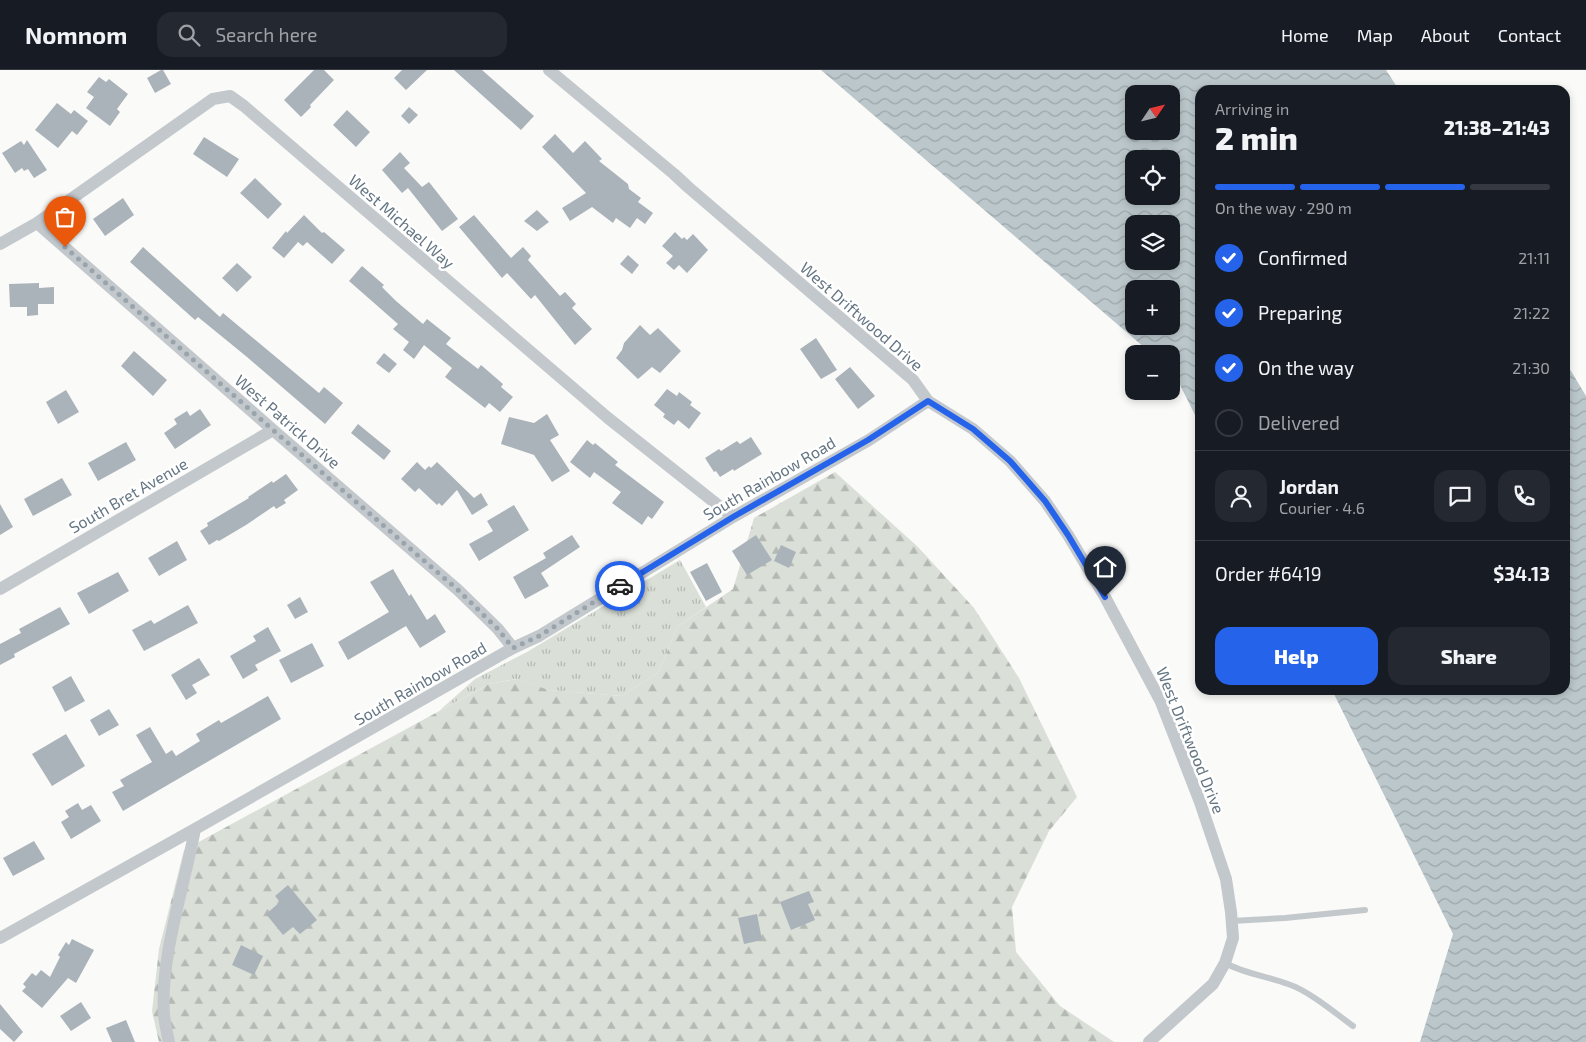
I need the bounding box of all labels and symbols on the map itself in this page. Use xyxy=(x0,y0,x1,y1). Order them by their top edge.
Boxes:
north arrow xyxy=(1125,85,1180,140)
street label: West Michael Way xyxy=(345,170,459,272)
pin xyxy=(44,196,86,247)
street label: West Driftwood Drive xyxy=(797,257,927,375)
street label: West Patrick Drive xyxy=(231,370,345,472)
street label: South Rainbow Road xyxy=(700,432,838,524)
street label: South Bret Avenue xyxy=(65,453,191,537)
pin xyxy=(1084,546,1126,597)
courier xyxy=(595,561,645,611)
street label: South Rainbow Road xyxy=(351,637,489,729)
street label: West Driftwood Drive xyxy=(1153,664,1229,816)

